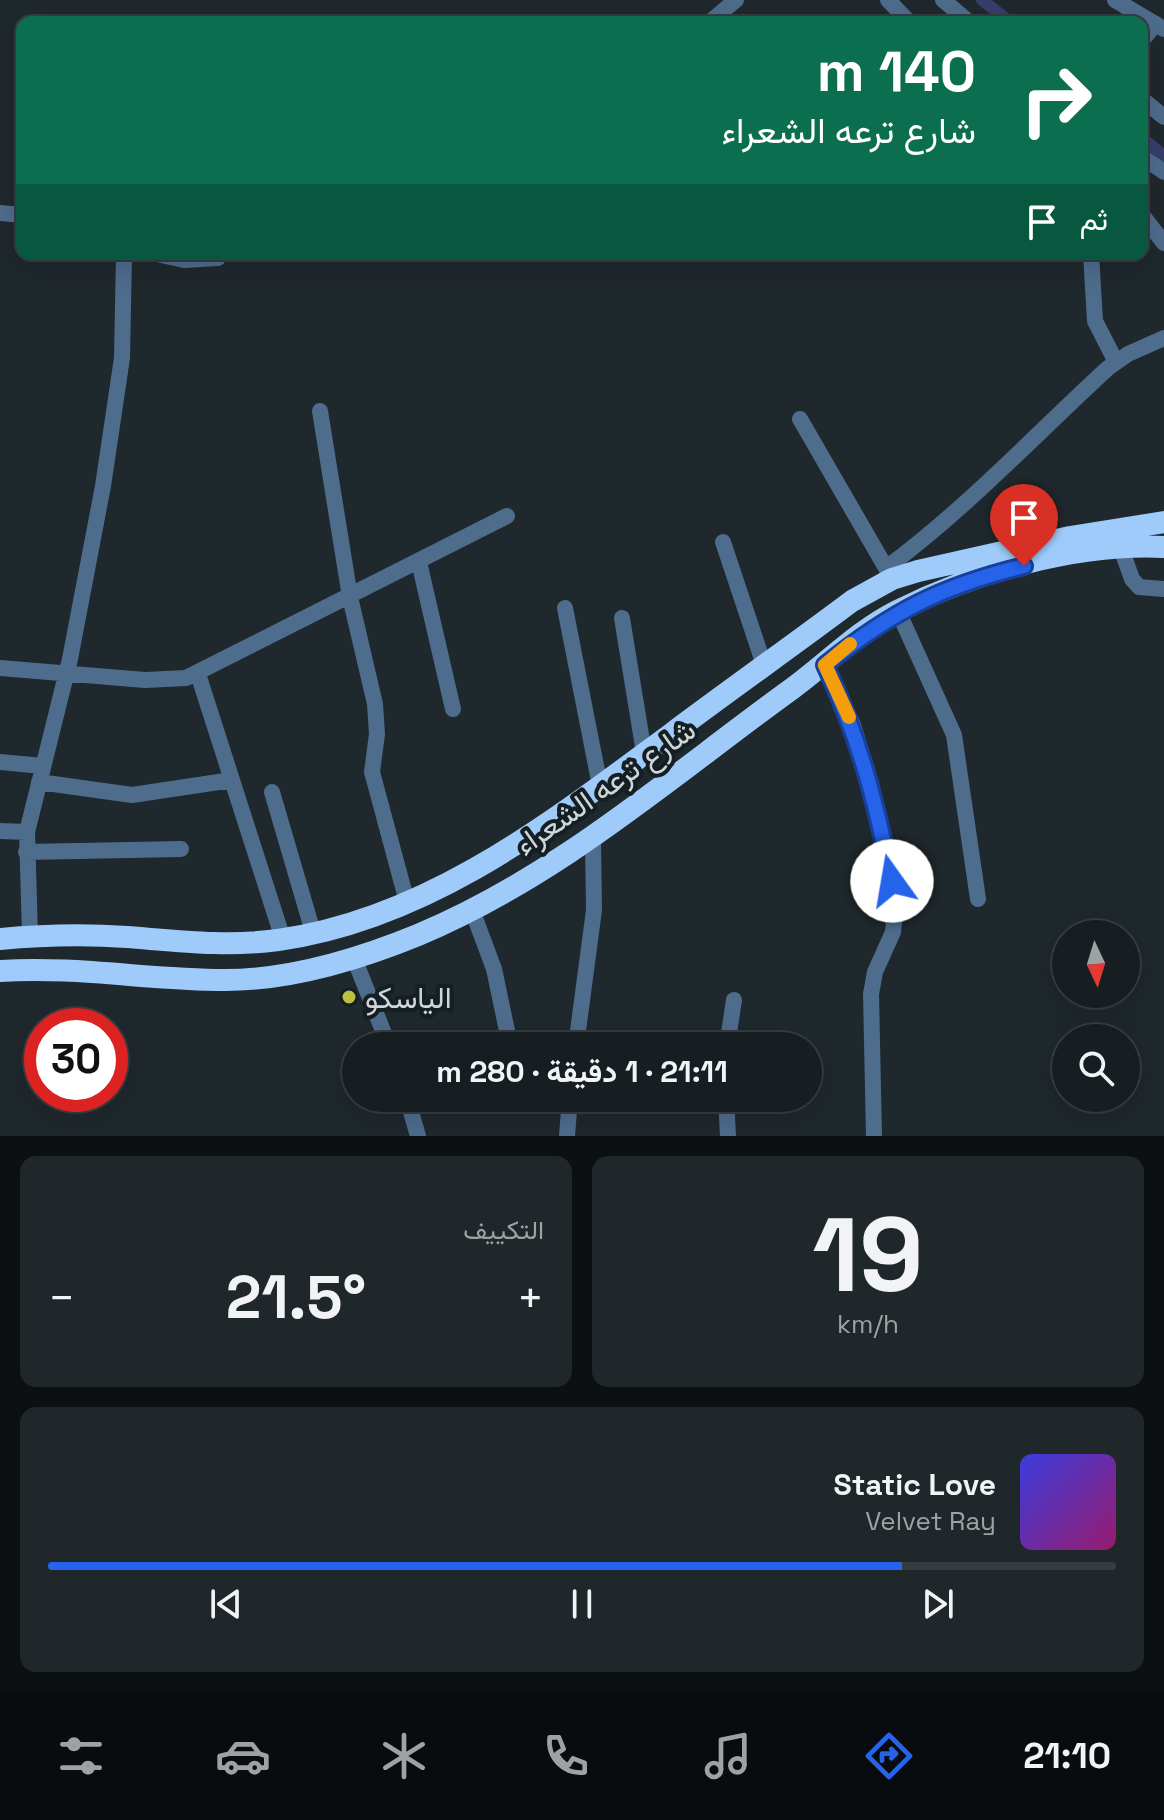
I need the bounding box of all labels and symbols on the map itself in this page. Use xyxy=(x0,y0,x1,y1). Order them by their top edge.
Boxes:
pin xyxy=(990,484,1058,566)
street label: شارع ترعه الشعراء xyxy=(507,710,704,865)
position arrow xyxy=(850,839,934,923)
north arrow xyxy=(1052,920,1140,1008)
place label: الياسكو xyxy=(365,978,452,1017)
marker: الياسكو xyxy=(340,988,358,1006)
speed limit sign: 30 xyxy=(24,1008,128,1112)

